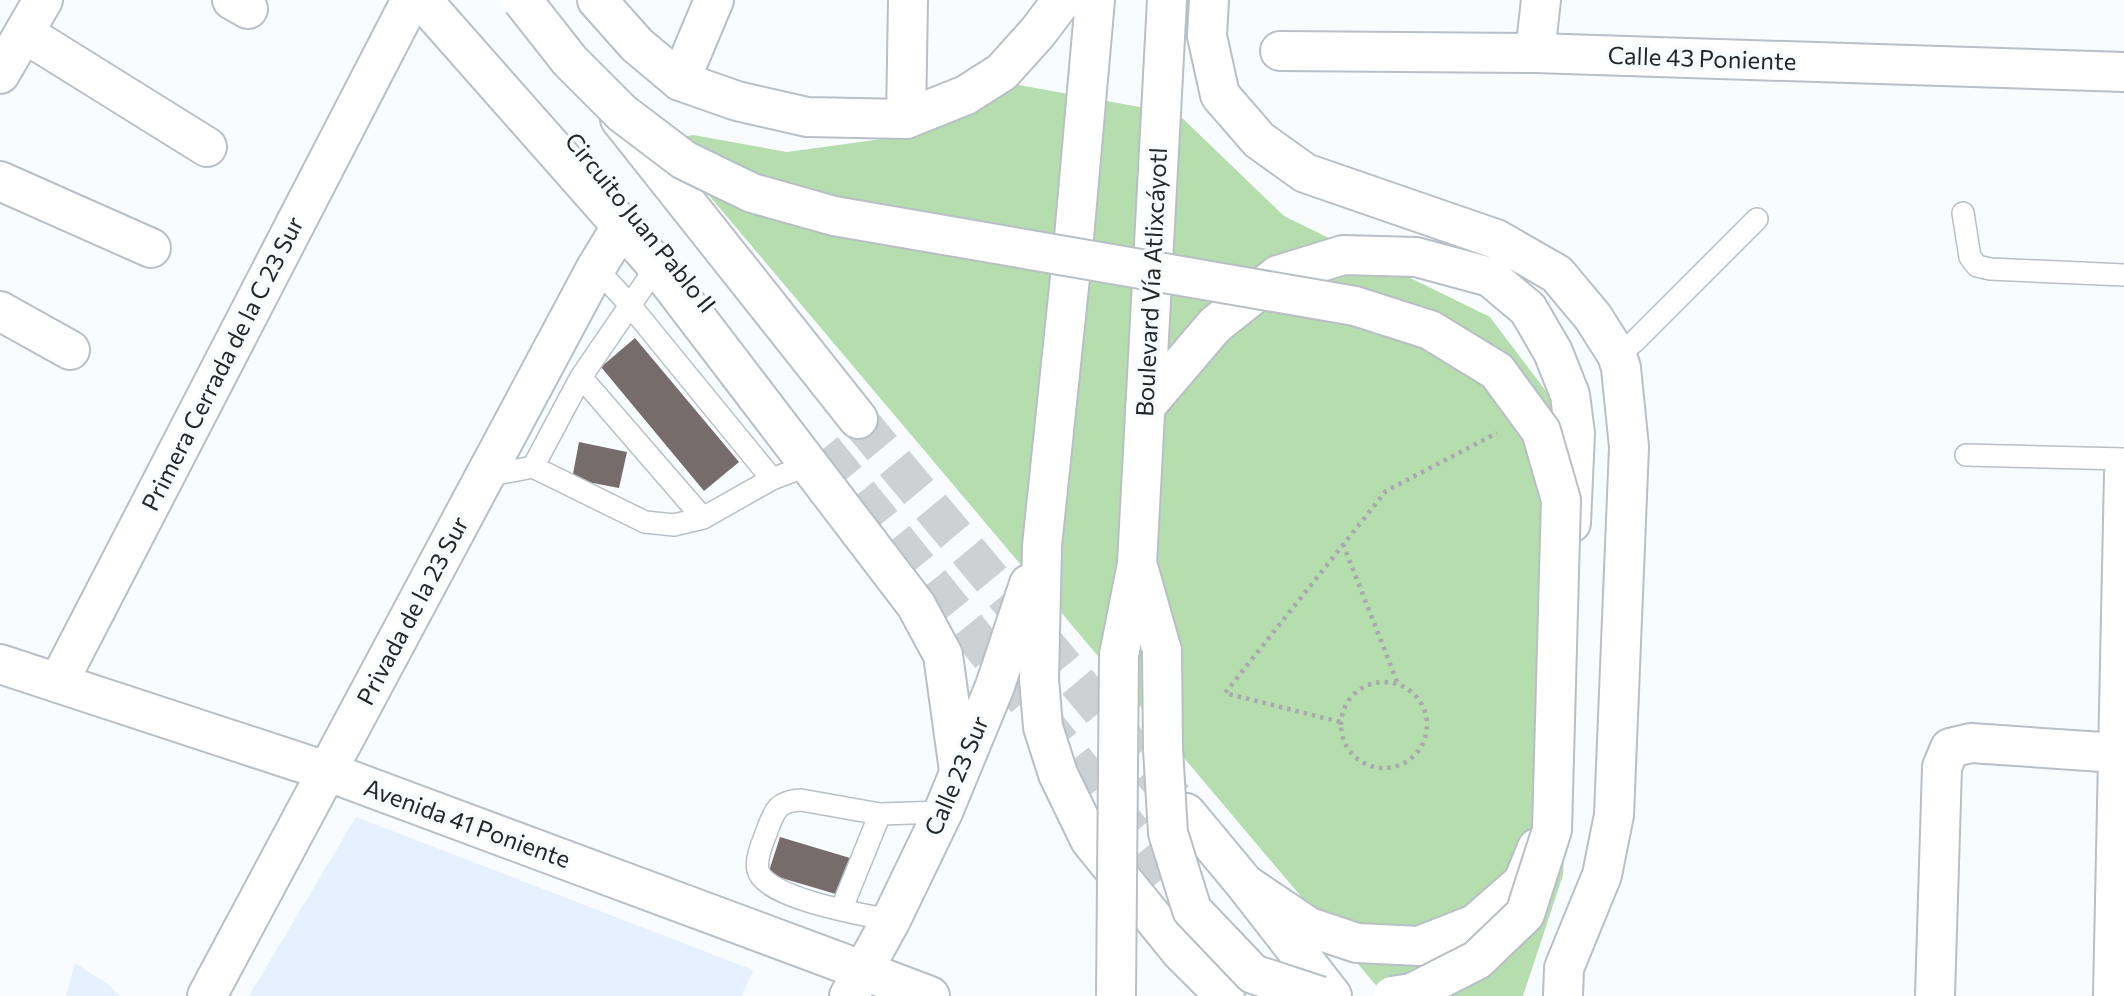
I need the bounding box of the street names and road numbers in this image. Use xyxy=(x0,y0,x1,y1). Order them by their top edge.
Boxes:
street label: Calle 43 Poniente xyxy=(1607,40,1797,75)
street label: Circuito Juan Pablo II xyxy=(560,126,723,318)
street label: Boulevard Vía Atlixcáyotl xyxy=(1129,147,1172,417)
street label: Primera Cerrada de la C 23 Sur xyxy=(135,211,309,515)
street label: Privada de la 23 Sur xyxy=(350,511,474,710)
street label: Calle 23 Sur xyxy=(917,711,994,840)
street label: Avenida 41 Poniente xyxy=(360,772,575,873)

